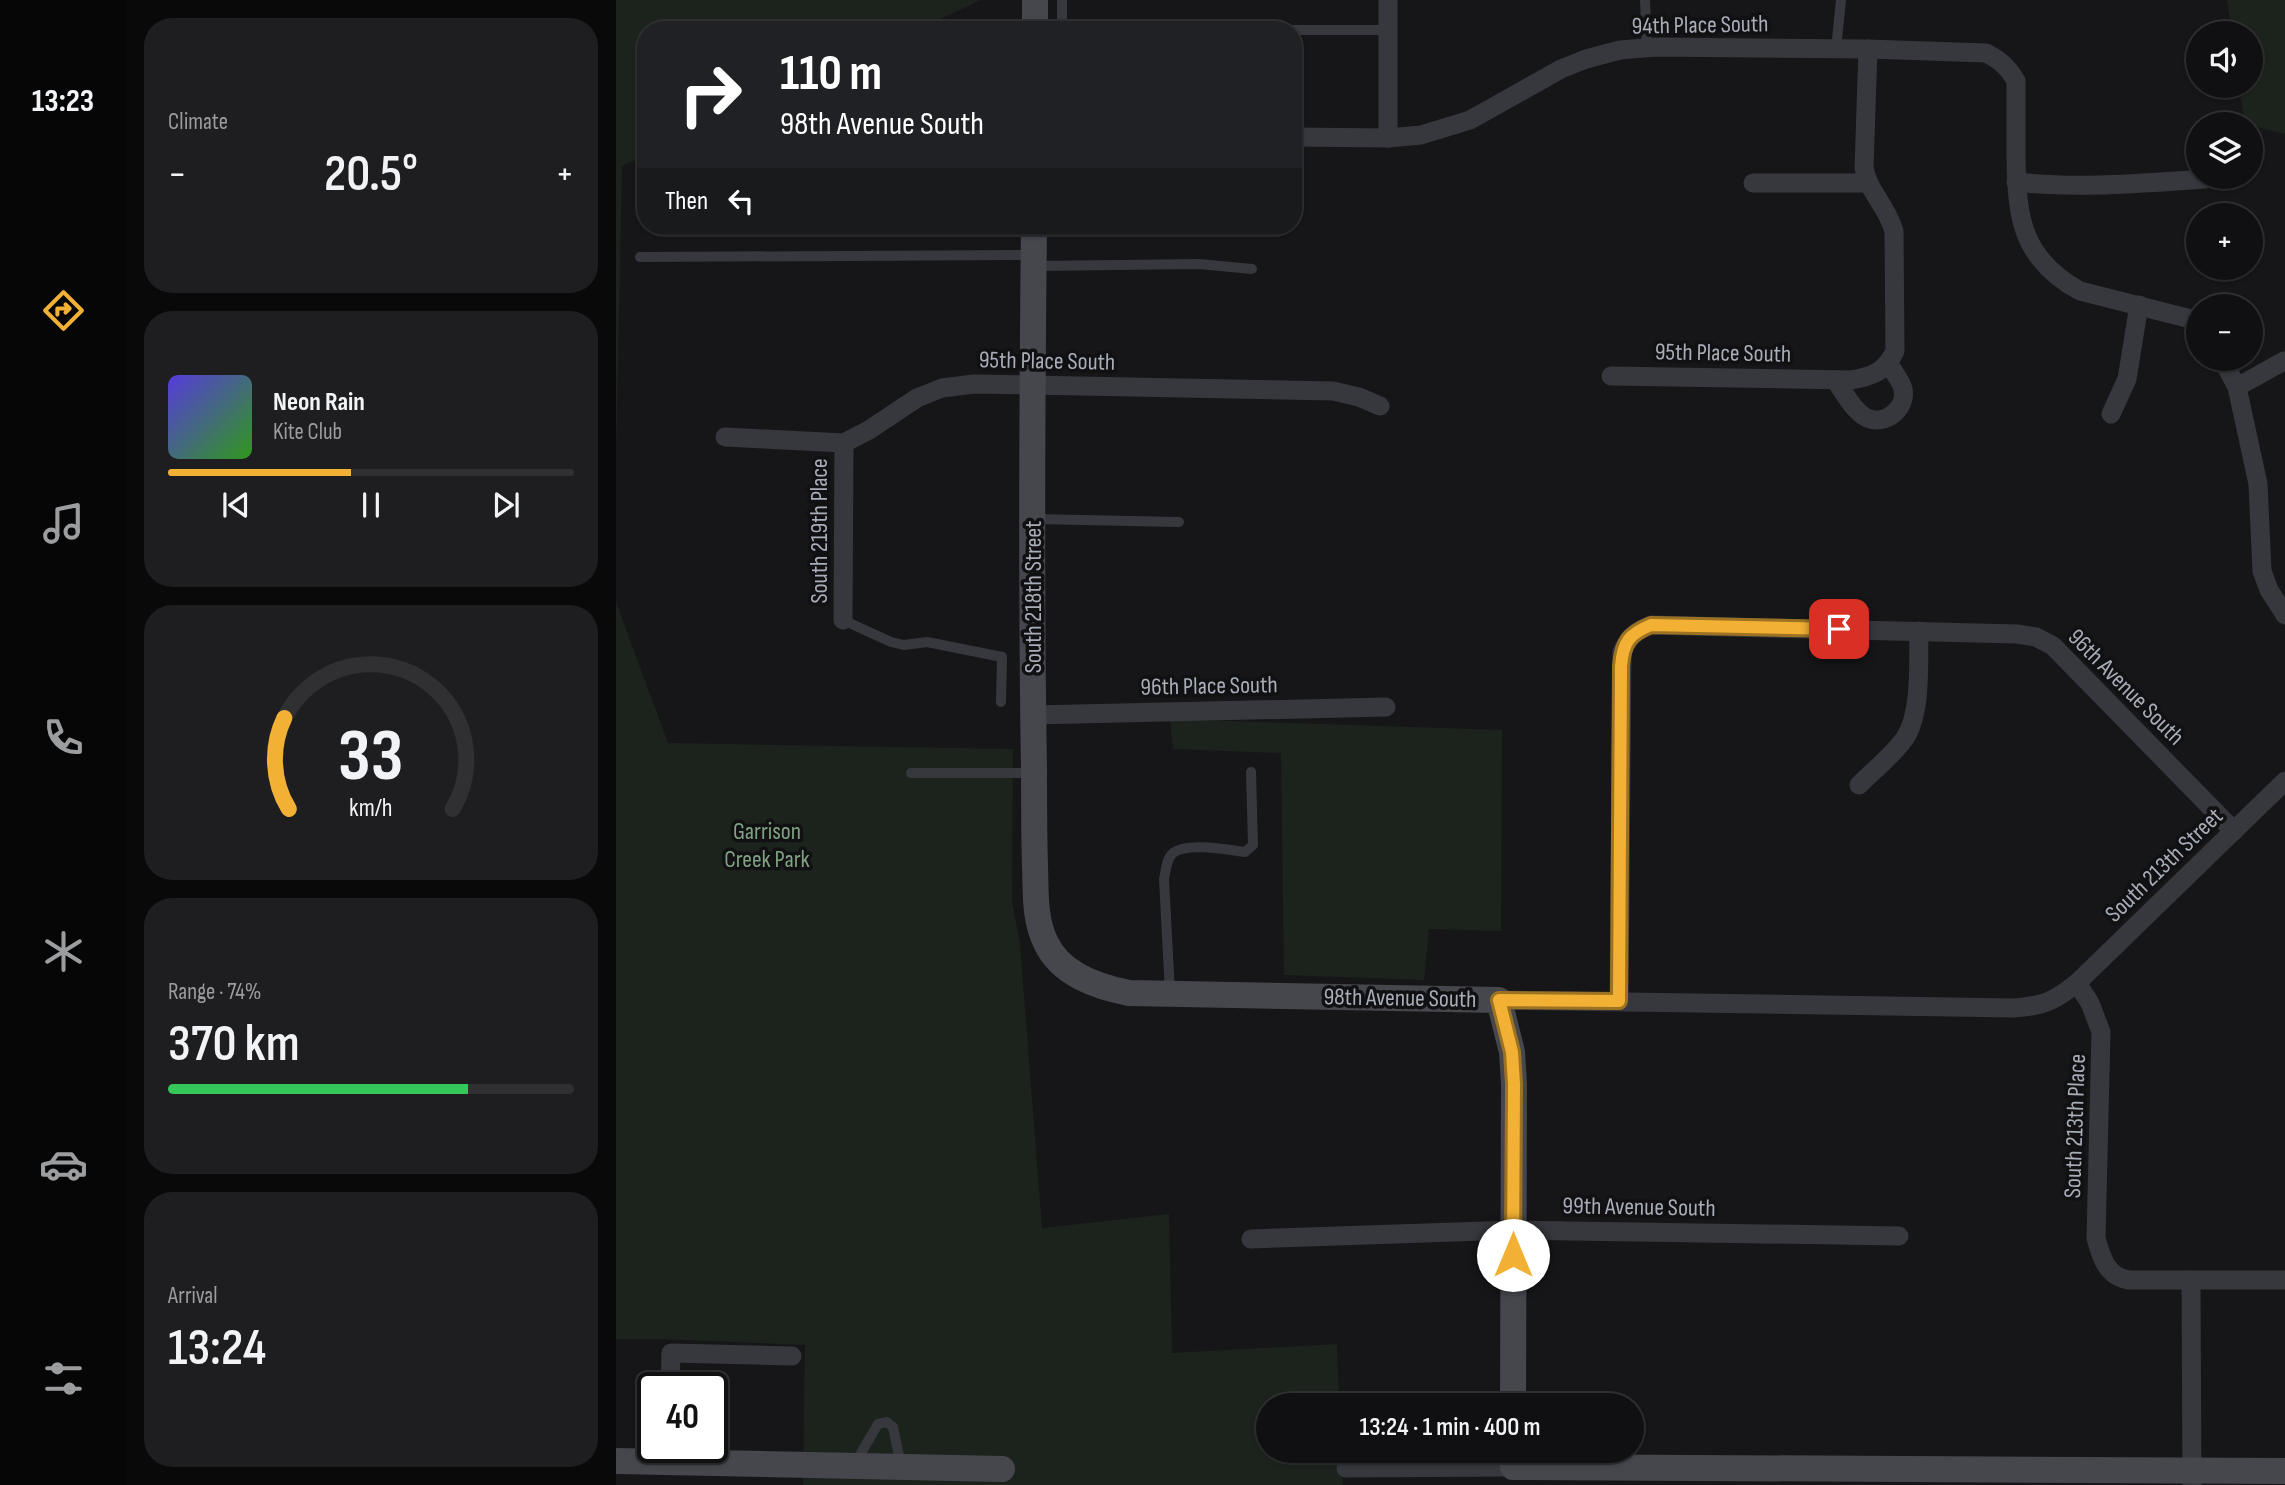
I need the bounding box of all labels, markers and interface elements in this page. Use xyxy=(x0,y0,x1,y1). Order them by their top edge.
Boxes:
street label: 94th Place South xyxy=(1631,9,1769,41)
map controls xyxy=(2186,21,2263,371)
button: sound xyxy=(2186,21,2263,98)
text: 110 m xyxy=(780,45,882,104)
icon: right xyxy=(665,49,756,140)
text: 13:23 xyxy=(32,82,94,121)
text: 98th Avenue South xyxy=(780,105,984,144)
text: Climate xyxy=(168,108,228,136)
button: layers xyxy=(2186,112,2263,189)
text: 20.5° xyxy=(324,143,418,206)
text: − xyxy=(168,152,187,197)
text: + xyxy=(555,152,574,197)
icon: left xyxy=(722,182,760,220)
text: Then xyxy=(665,186,708,217)
button: + xyxy=(2186,203,2263,280)
icon: directions xyxy=(39,286,88,335)
button: − xyxy=(2186,294,2263,371)
street label: 95th Place South xyxy=(1655,337,1791,369)
street label: 95th Place South xyxy=(979,345,1115,377)
text: Neon Rain xyxy=(273,387,365,418)
text: Kite Club xyxy=(273,418,342,446)
street label: South 219th Place xyxy=(805,458,834,604)
icon: previous xyxy=(217,486,255,524)
icon: pause xyxy=(352,486,390,524)
icon: next xyxy=(487,486,525,524)
icon: music xyxy=(39,499,88,548)
street label: South 218th Street xyxy=(1019,521,1048,673)
pin xyxy=(1809,599,1869,659)
icon: arrive xyxy=(1820,610,1858,648)
street label: 96th Avenue South xyxy=(2062,623,2190,751)
street label: 96th Place South xyxy=(1140,670,1278,702)
icon: phone xyxy=(39,713,88,762)
text: 33 xyxy=(338,713,404,801)
text: km/h xyxy=(349,792,393,823)
street label: South 213th Street xyxy=(2099,802,2229,928)
park label: Garrison Creek Park xyxy=(724,817,810,874)
icon: climate xyxy=(39,927,88,976)
text: Range · 74% xyxy=(168,978,262,1006)
street label: 98th Avenue South xyxy=(1323,982,1477,1014)
text: 370 km xyxy=(168,1013,300,1076)
street label: South 213th Place xyxy=(2058,1053,2092,1199)
icon: car xyxy=(39,1140,88,1189)
street label: 99th Avenue South xyxy=(1562,1191,1716,1223)
position arrow xyxy=(1476,1218,1550,1292)
text: Arrival xyxy=(168,1282,217,1310)
text: 13:24 xyxy=(168,1317,266,1380)
icon: filters xyxy=(39,1354,88,1403)
speed limit sign: 40 xyxy=(637,1372,728,1463)
text: 13:24 · 1 min · 400 m xyxy=(1360,1412,1541,1443)

